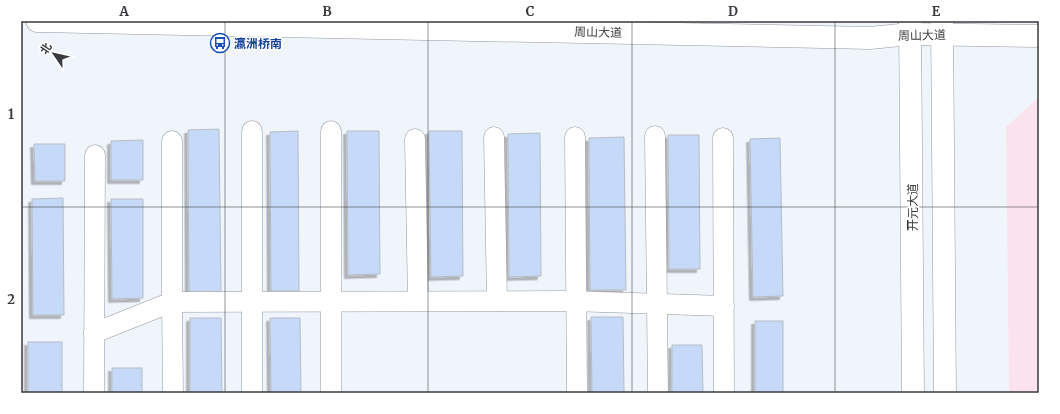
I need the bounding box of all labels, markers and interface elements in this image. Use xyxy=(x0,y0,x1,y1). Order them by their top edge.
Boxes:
text: A xyxy=(118,3,129,20)
text: B xyxy=(322,3,332,20)
text: C xyxy=(526,3,535,20)
text: D xyxy=(728,3,738,20)
text: E xyxy=(932,3,941,20)
street label: 周山大道 xyxy=(574,24,622,40)
street label: 周山大道 xyxy=(898,27,946,43)
bus stop icon: 瀛洲桥南 xyxy=(209,32,231,54)
north arrow xyxy=(34,34,74,74)
place label: 瀛洲桥南 xyxy=(234,36,282,51)
text: 北 xyxy=(37,40,55,57)
text: 1 xyxy=(8,106,14,123)
street label: 开元大道 xyxy=(905,183,920,231)
text: 2 xyxy=(7,291,15,308)

